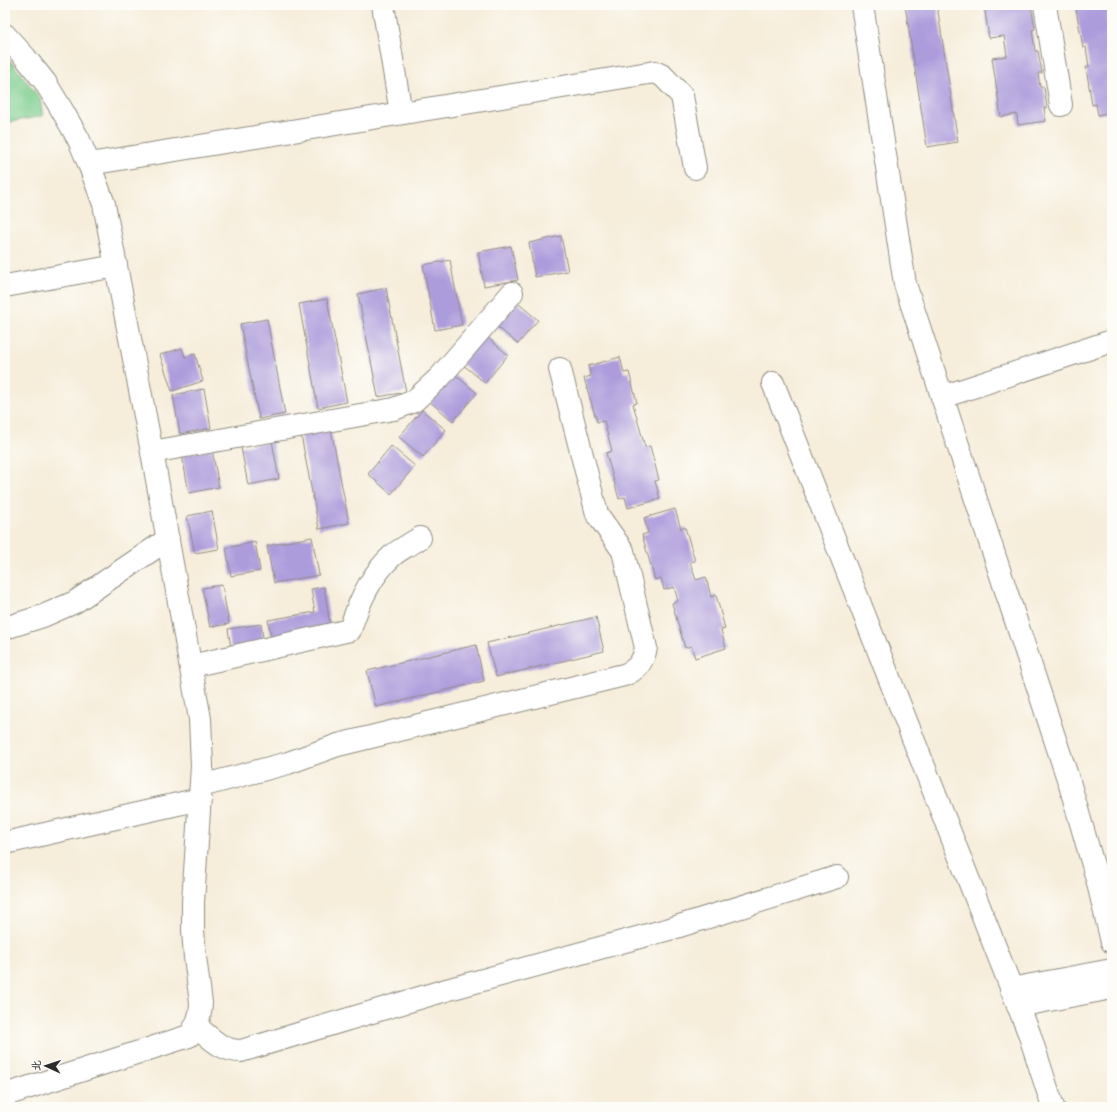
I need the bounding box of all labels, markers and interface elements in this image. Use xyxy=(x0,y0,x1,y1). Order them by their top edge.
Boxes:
north arrow xyxy=(26,1046,66,1086)
text: 北 xyxy=(28,1060,43,1071)

